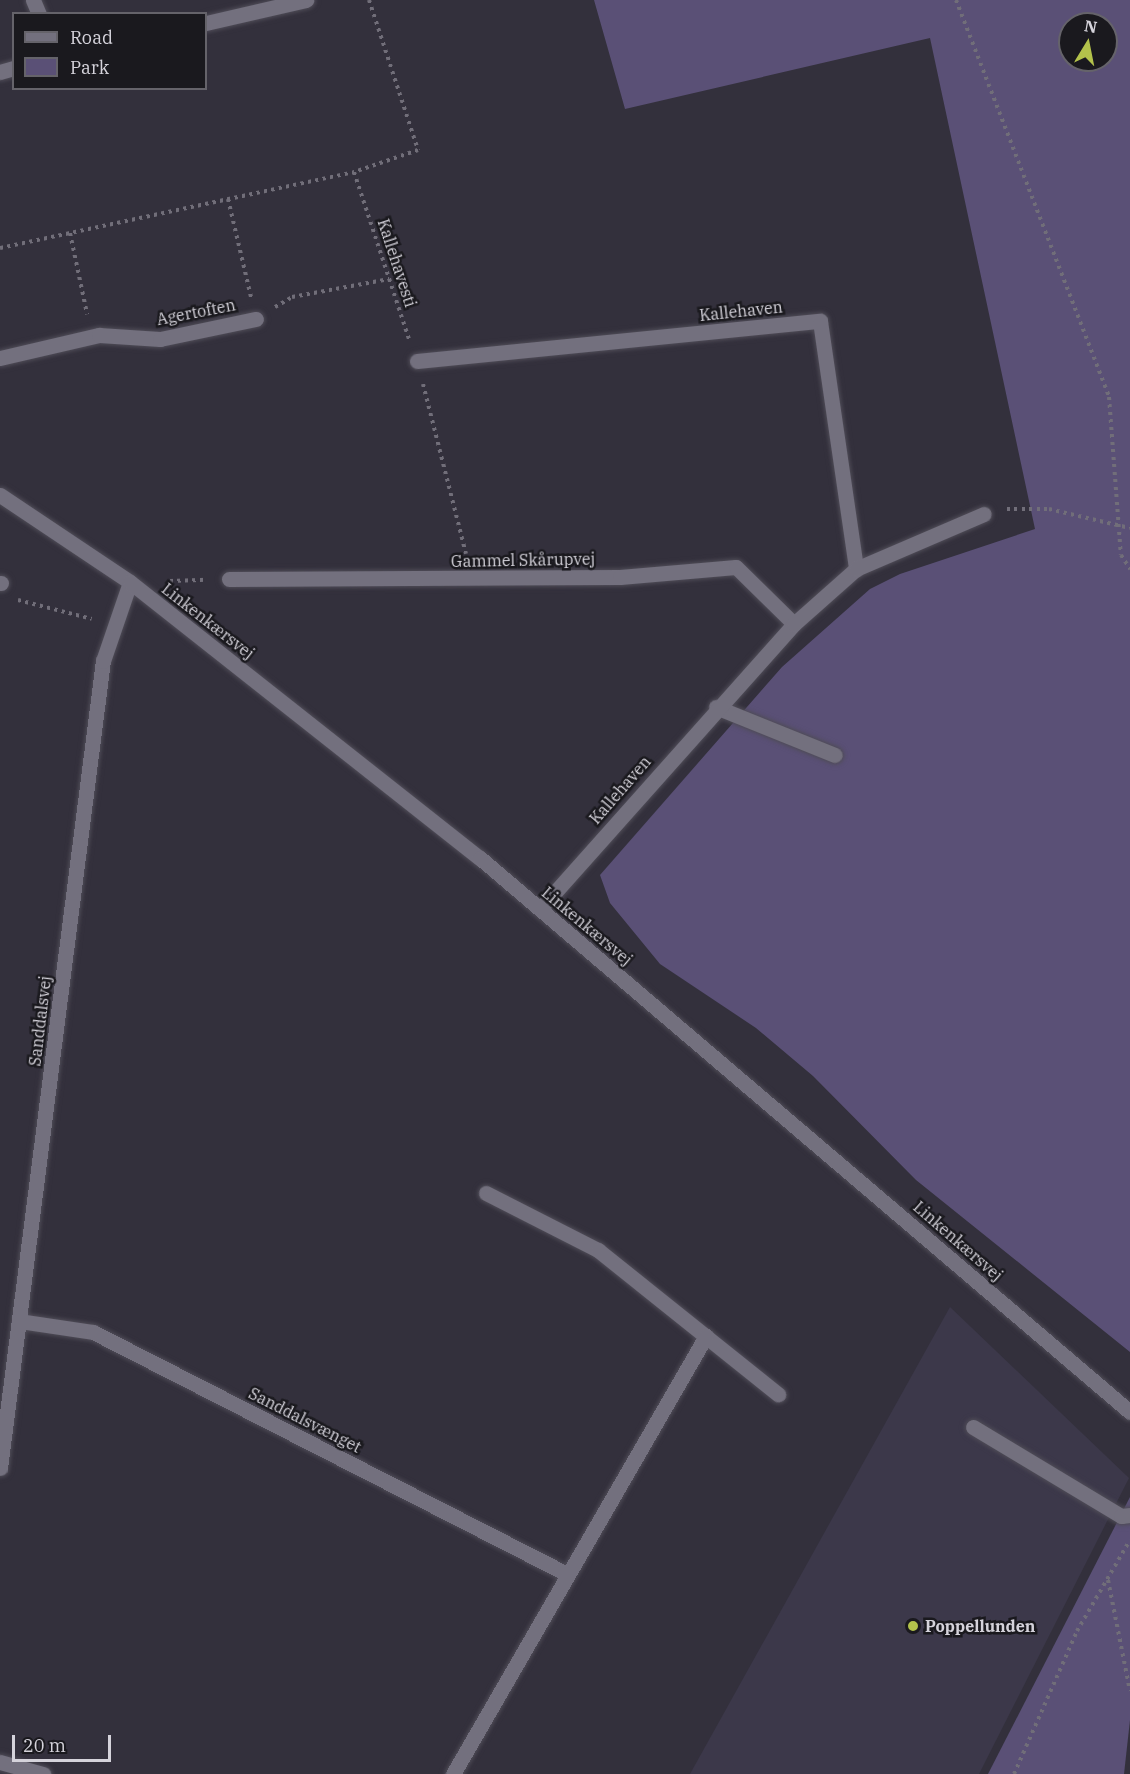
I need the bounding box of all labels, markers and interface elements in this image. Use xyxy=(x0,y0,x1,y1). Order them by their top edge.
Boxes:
legend xyxy=(12,12,207,90)
north arrow xyxy=(1058,12,1118,72)
text: N xyxy=(1083,15,1099,37)
text: Road xyxy=(70,26,113,49)
text: Park xyxy=(70,56,109,79)
street label: Kallehavesti xyxy=(374,216,420,310)
street label: Agertoften xyxy=(155,295,237,329)
street label: Kallehaven xyxy=(698,297,784,325)
street label: Gammel Skårupvej xyxy=(451,549,595,571)
street label: Linkenkærsvej xyxy=(158,579,258,663)
street label: Kallehaven xyxy=(585,752,655,828)
street label: Linkenkærsvej xyxy=(538,883,636,969)
street label: Sanddalsvej xyxy=(25,975,55,1067)
street label: Linkenkærsvej xyxy=(910,1197,1006,1285)
street label: Sanddalsvænget xyxy=(246,1383,364,1457)
place label: Poppellunden xyxy=(925,1616,1035,1636)
marker: Poppellunden xyxy=(906,1619,920,1633)
scale bar xyxy=(15,1723,114,1761)
text: 20 m xyxy=(23,1734,66,1757)

